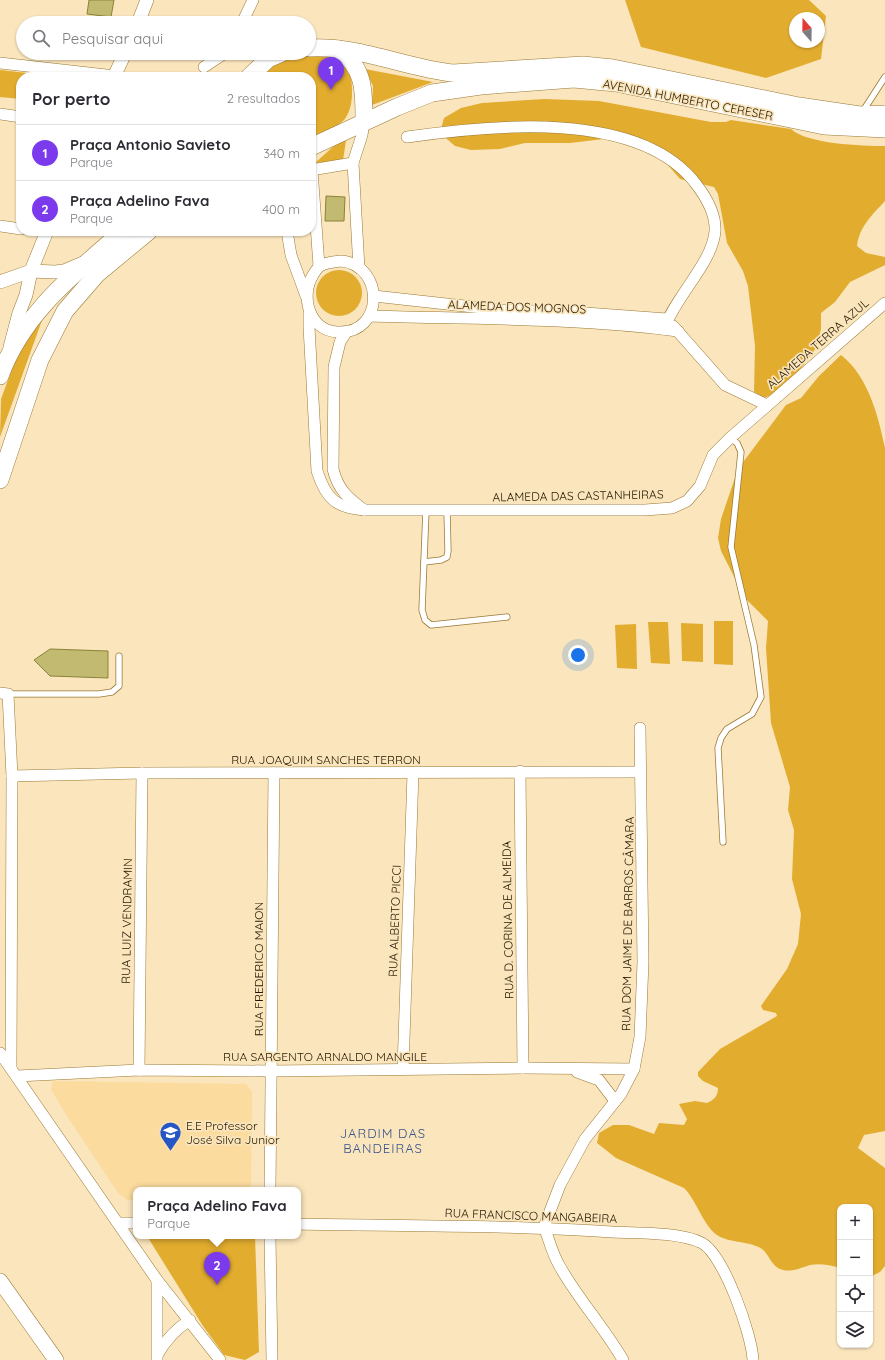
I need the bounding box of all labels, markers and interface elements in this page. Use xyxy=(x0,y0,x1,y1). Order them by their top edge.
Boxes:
north arrow xyxy=(789,12,825,48)
search box xyxy=(16,16,316,60)
icon: search xyxy=(30,27,52,49)
text: Pesquisar aqui xyxy=(62,29,163,48)
pin: 1 xyxy=(318,57,344,90)
street label: AVENIDA HUMBERTO CERESER xyxy=(602,76,774,123)
text: Por perto xyxy=(32,88,110,109)
text: 2 resultados xyxy=(227,90,300,106)
text: Praça Antonio Savieto xyxy=(70,135,231,154)
text: 1 xyxy=(42,145,48,161)
text: 340 m xyxy=(263,145,300,161)
text: Parque xyxy=(70,154,113,170)
text: Praça Adelino Fava xyxy=(70,191,209,210)
text: 2 xyxy=(41,201,49,217)
text: 400 m xyxy=(262,201,300,217)
text: Parque xyxy=(70,210,113,226)
street label: ALAMEDA TERRA AZUL xyxy=(764,295,872,392)
street label: ALAMEDA DOS MOGNOS xyxy=(448,297,587,316)
street label: ALAMEDA DAS CASTANHEIRAS xyxy=(492,487,664,504)
your location xyxy=(568,645,588,665)
street label: RUA JOAQUIM SANCHES TERRON xyxy=(231,752,421,767)
street label: RUA DOM JAIME DE BARROS CÂMARA xyxy=(618,816,637,1031)
street label: RUA D. CORINA DE ALMEIDA xyxy=(499,841,516,999)
street label: RUA LUIZ VENDRAMIN xyxy=(118,858,135,984)
street label: RUA ALBERTO PICCI xyxy=(385,865,404,977)
street label: RUA FREDERICO MAION xyxy=(251,902,266,1036)
street label: RUA SARGENTO ARNALDO MANGILE xyxy=(223,1049,427,1064)
place label: E.E Professor José Silva Junior xyxy=(186,1118,280,1147)
school or university icon: E.E Professor José Silva Junior xyxy=(158,1120,184,1153)
district label: JARDIM DAS BANDEIRAS xyxy=(340,1125,426,1156)
popup xyxy=(133,1187,301,1239)
text: Praça Adelino Fava xyxy=(147,1196,287,1215)
map controls xyxy=(837,1204,873,1348)
button: + xyxy=(837,1204,873,1240)
street label: RUA FRANCISCO MANGABEIRA xyxy=(444,1205,618,1226)
text: Parque xyxy=(147,1215,190,1231)
button: − xyxy=(837,1240,873,1276)
pin: 2 xyxy=(204,1252,230,1285)
button: locate xyxy=(837,1276,873,1312)
button: layers xyxy=(837,1312,873,1348)

